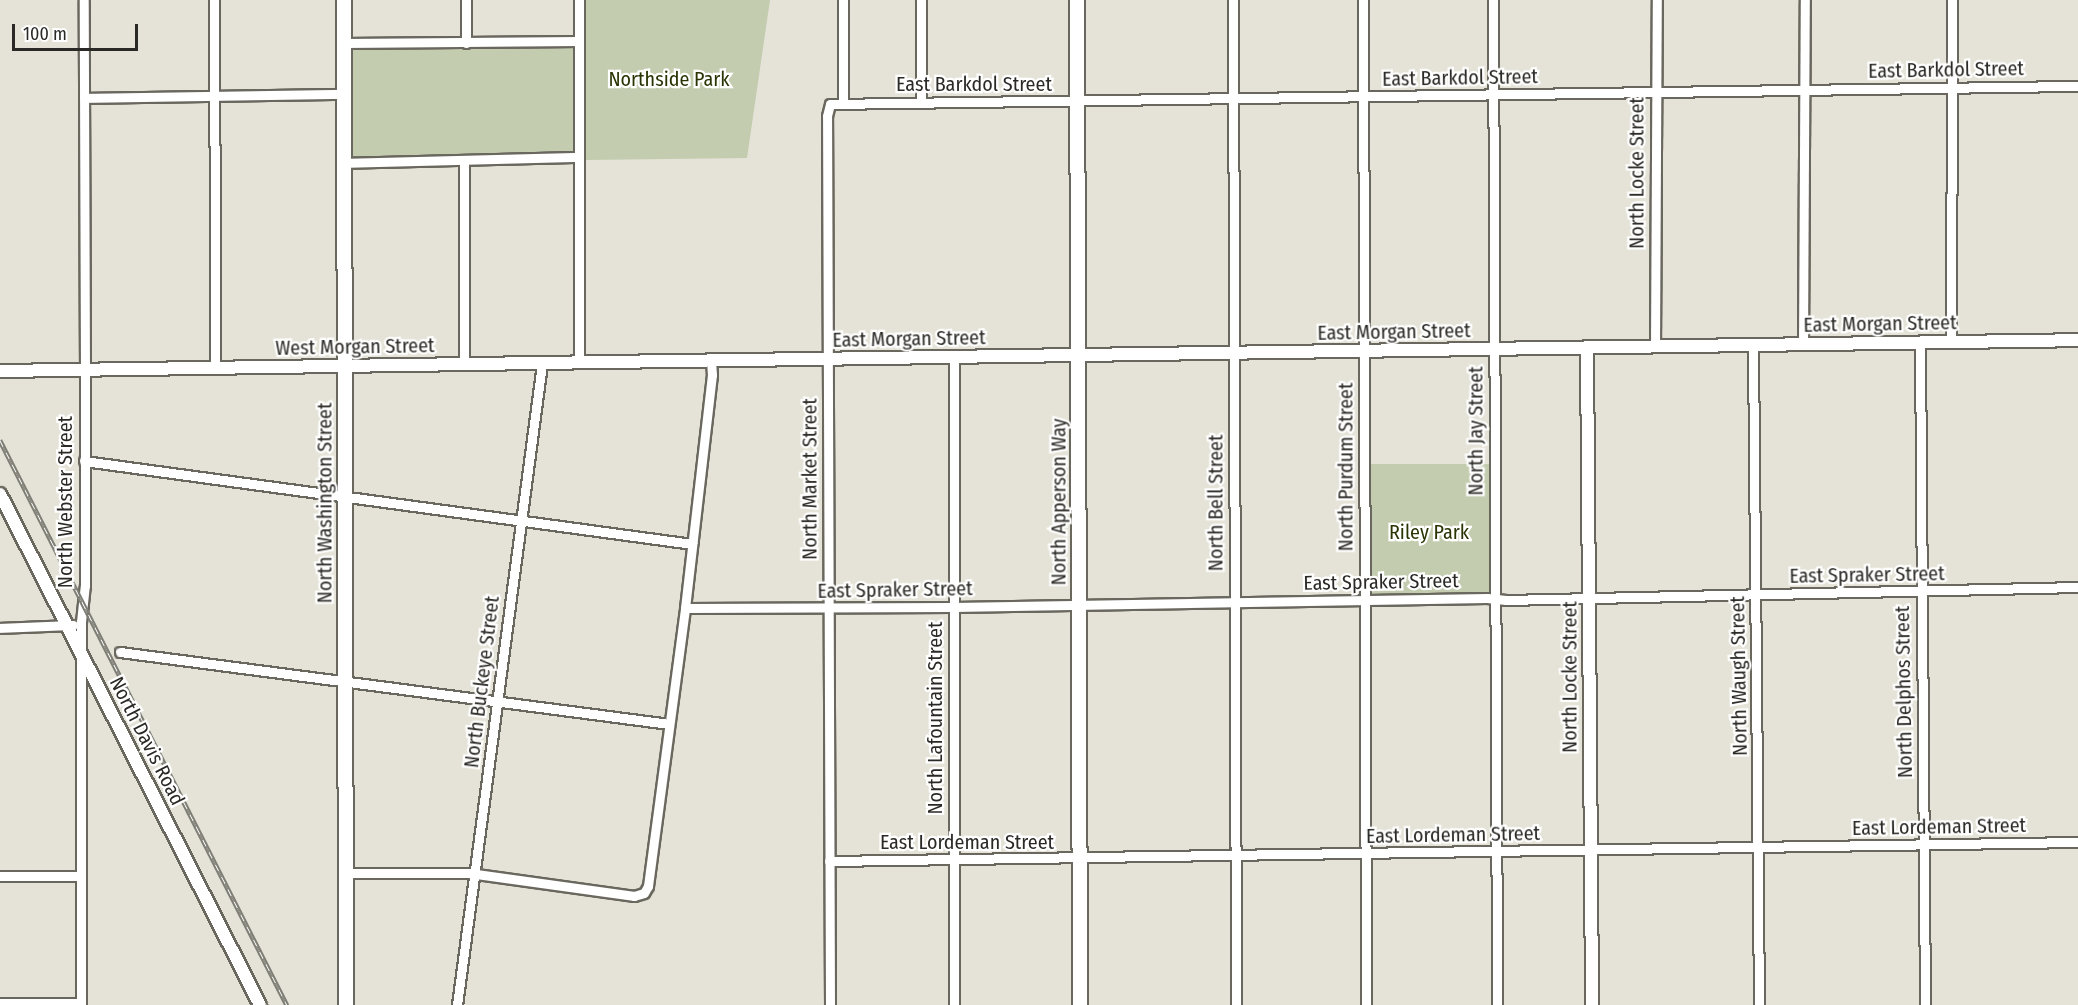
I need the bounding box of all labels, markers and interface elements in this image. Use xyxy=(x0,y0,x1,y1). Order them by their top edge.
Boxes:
scale bar xyxy=(15,12,141,50)
text: 100 m xyxy=(23,23,67,45)
street label: East Barkdol Street xyxy=(1868,57,2024,83)
street label: East Barkdol Street xyxy=(1382,65,1538,91)
park label: Northside Park xyxy=(608,67,730,91)
street label: East Barkdol Street xyxy=(896,72,1052,96)
street label: North Locke Street xyxy=(1625,97,1649,249)
street label: East Morgan Street xyxy=(1803,311,1957,337)
street label: East Morgan Street xyxy=(1317,319,1471,345)
street label: East Morgan Street xyxy=(832,326,986,352)
street label: West Morgan Street xyxy=(275,334,435,360)
street label: North Jay Street xyxy=(1464,366,1488,496)
street label: North Purdum Street xyxy=(1334,383,1358,551)
street label: North Market Street xyxy=(798,398,822,560)
street label: North Washington Street xyxy=(313,403,337,603)
street label: North Webster Street xyxy=(53,416,77,588)
street label: North Apperson Way xyxy=(1047,419,1071,585)
street label: North Bell Street xyxy=(1204,435,1228,571)
park label: Riley Park xyxy=(1389,520,1469,544)
street label: East Spraker Street xyxy=(1789,562,1945,588)
street label: East Spraker Street xyxy=(1303,569,1459,595)
street label: East Spraker Street xyxy=(817,577,973,603)
street label: North Buckeye Street xyxy=(460,595,504,769)
street label: North Waugh Street xyxy=(1726,596,1752,756)
street label: North Locke Street xyxy=(1558,601,1582,753)
street label: North Delphos Street xyxy=(1890,606,1918,778)
street label: North Lafountain Street xyxy=(923,621,947,815)
street label: North Davis Road xyxy=(104,673,190,809)
street label: East Lordeman Street xyxy=(1852,813,2026,841)
street label: East Lordeman Street xyxy=(1366,821,1540,849)
street label: East Lordeman Street xyxy=(880,830,1054,854)

